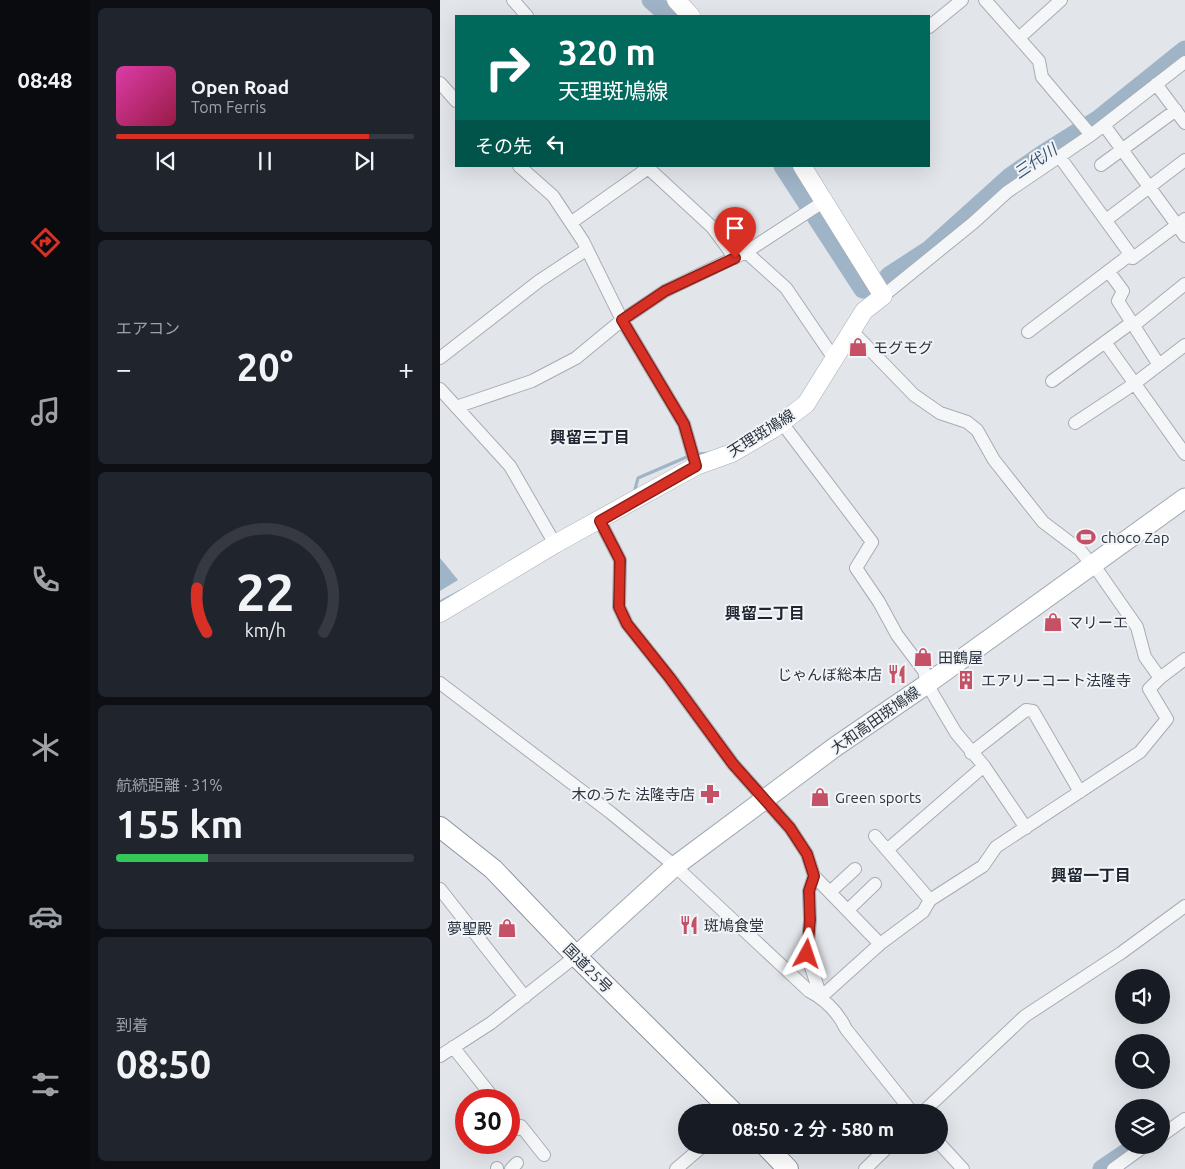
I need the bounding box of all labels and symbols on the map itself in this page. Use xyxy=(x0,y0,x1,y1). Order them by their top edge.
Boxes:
water label: 三代川 xyxy=(1010,139,1062,182)
pin xyxy=(714,207,756,258)
shop icon: モグモグ xyxy=(847,336,869,358)
place label: モグモグ xyxy=(873,339,933,356)
street label: 天理斑鳩線 xyxy=(725,406,797,460)
district label: 興留三丁目 xyxy=(550,428,630,446)
sports icon: choco Zap xyxy=(1075,526,1097,548)
place label: choco Zap xyxy=(1101,529,1169,546)
district label: 興留二丁目 xyxy=(725,604,805,622)
shop icon: マリーエ xyxy=(1042,611,1064,633)
place label: マリーエ xyxy=(1068,614,1128,631)
shop icon: 田鶴屋 xyxy=(912,646,934,668)
place label: 田鶴屋 xyxy=(938,649,983,666)
restaurant icon: じゃんぼ総本店 xyxy=(886,663,908,685)
place label: じゃんぼ総本店 xyxy=(777,666,882,683)
building icon: エアリーコート法隆寺 xyxy=(955,669,977,691)
place label: エアリーコート法隆寺 xyxy=(981,672,1131,689)
street label: 大和高田斑鳩線 xyxy=(827,683,923,757)
pharmacy icon: 木のうた 法隆寺店 xyxy=(699,783,721,805)
place label: 木のうた 法隆寺店 xyxy=(572,786,695,803)
shop icon: Green sports xyxy=(809,786,831,808)
place label: Green sports xyxy=(835,789,921,806)
district label: 興留一丁目 xyxy=(1051,866,1131,884)
restaurant icon: 斑鳩食堂 xyxy=(678,914,700,936)
shop icon: 夢聖殿 xyxy=(496,917,518,939)
place label: 斑鳩食堂 xyxy=(704,917,764,934)
place label: 夢聖殿 xyxy=(447,920,492,937)
position arrow xyxy=(780,927,832,979)
street label: 国道25号 xyxy=(560,940,616,996)
speed limit sign: 30 xyxy=(455,1089,520,1154)

